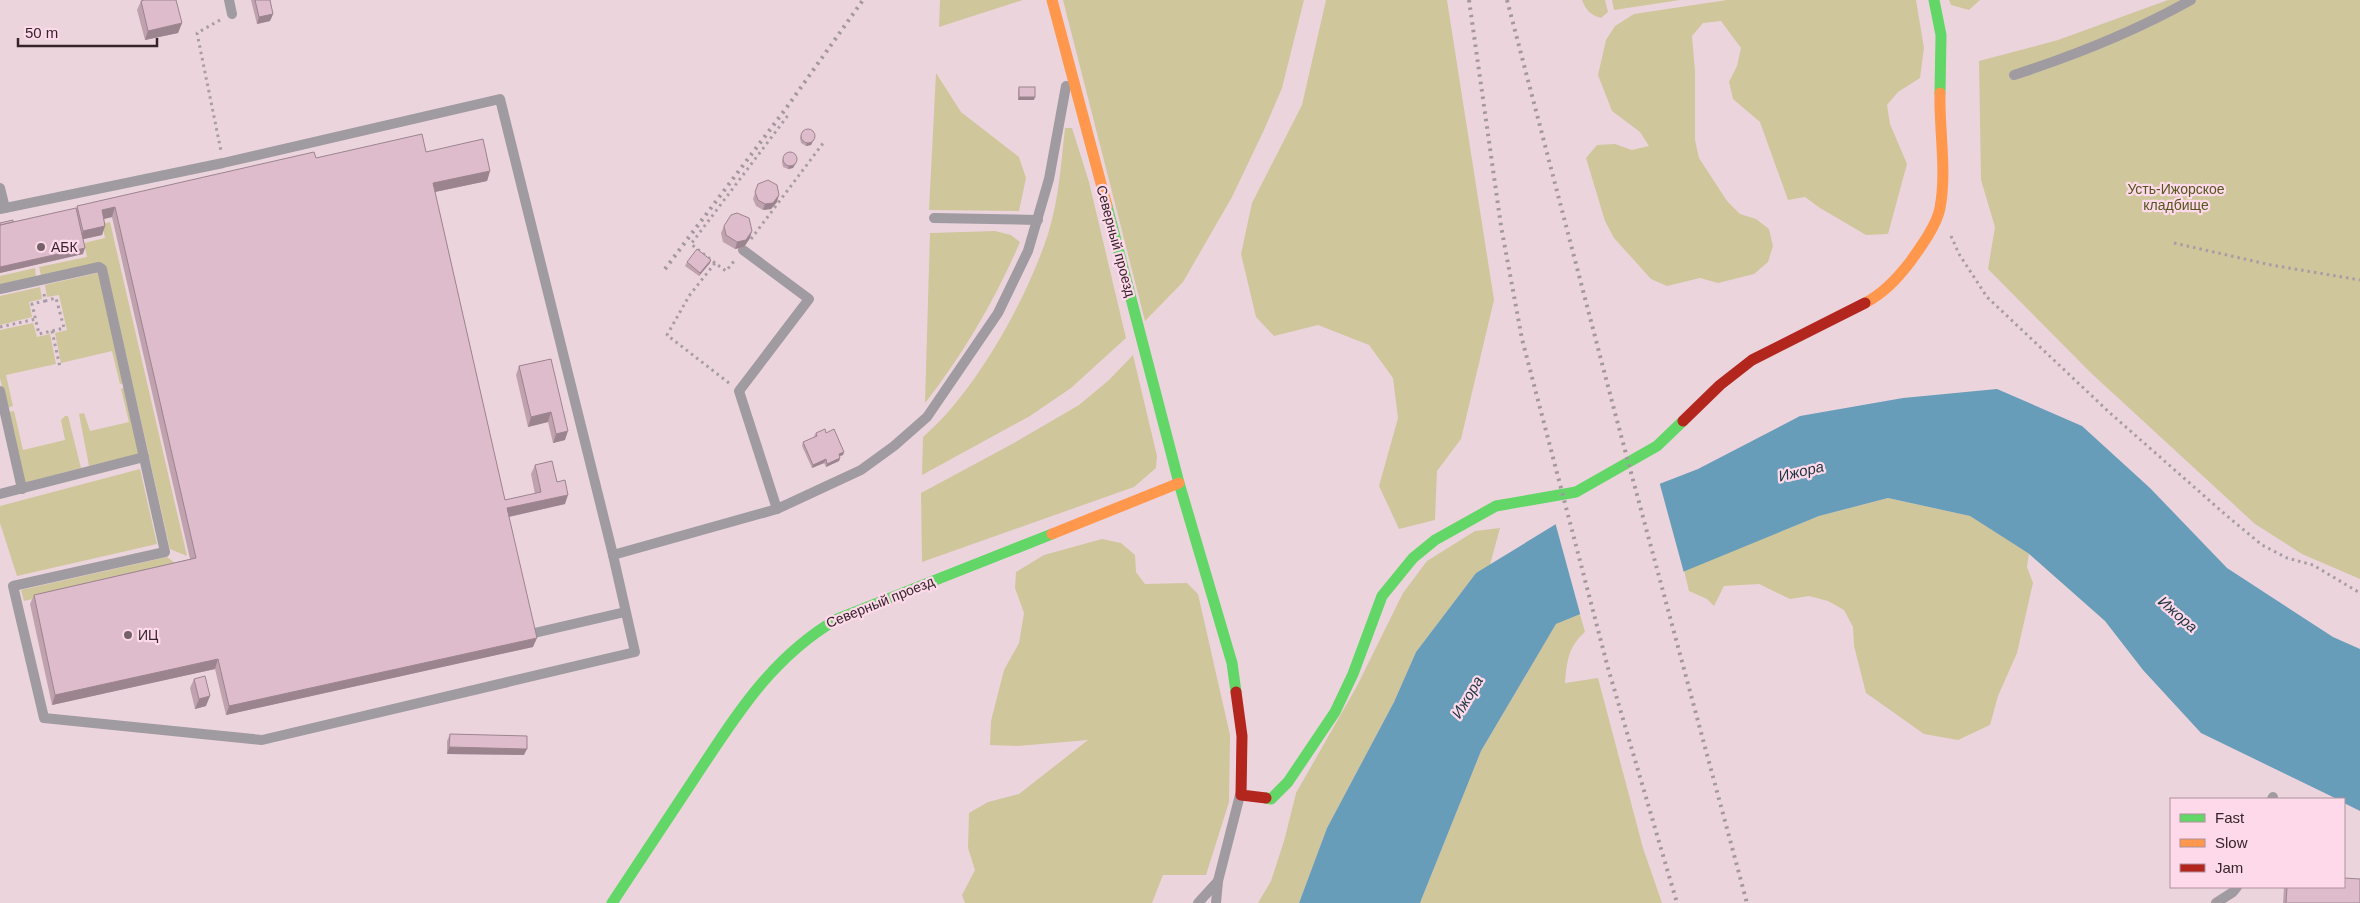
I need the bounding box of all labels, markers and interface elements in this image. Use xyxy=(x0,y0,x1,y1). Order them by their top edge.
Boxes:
scale bar xyxy=(18,15,156,47)
text: 50 m xyxy=(25,24,58,41)
park label: Усть-Ижорское кладбище xyxy=(2127,181,2225,213)
street label: Северный проезд xyxy=(1093,183,1139,299)
place label: АБК xyxy=(51,239,79,255)
marker: АБК xyxy=(35,241,47,253)
water label: Ижора xyxy=(1777,458,1825,484)
street label: Северный проезд xyxy=(824,573,936,631)
water label: Ижора xyxy=(2155,592,2201,636)
place label: ИЦ xyxy=(138,627,159,643)
marker: ИЦ xyxy=(122,629,134,641)
water label: Ижора xyxy=(1448,673,1486,721)
legend xyxy=(2170,798,2345,888)
text: Fast xyxy=(2215,809,2245,826)
text: Slow xyxy=(2215,834,2248,851)
text: Jam xyxy=(2215,859,2243,876)

